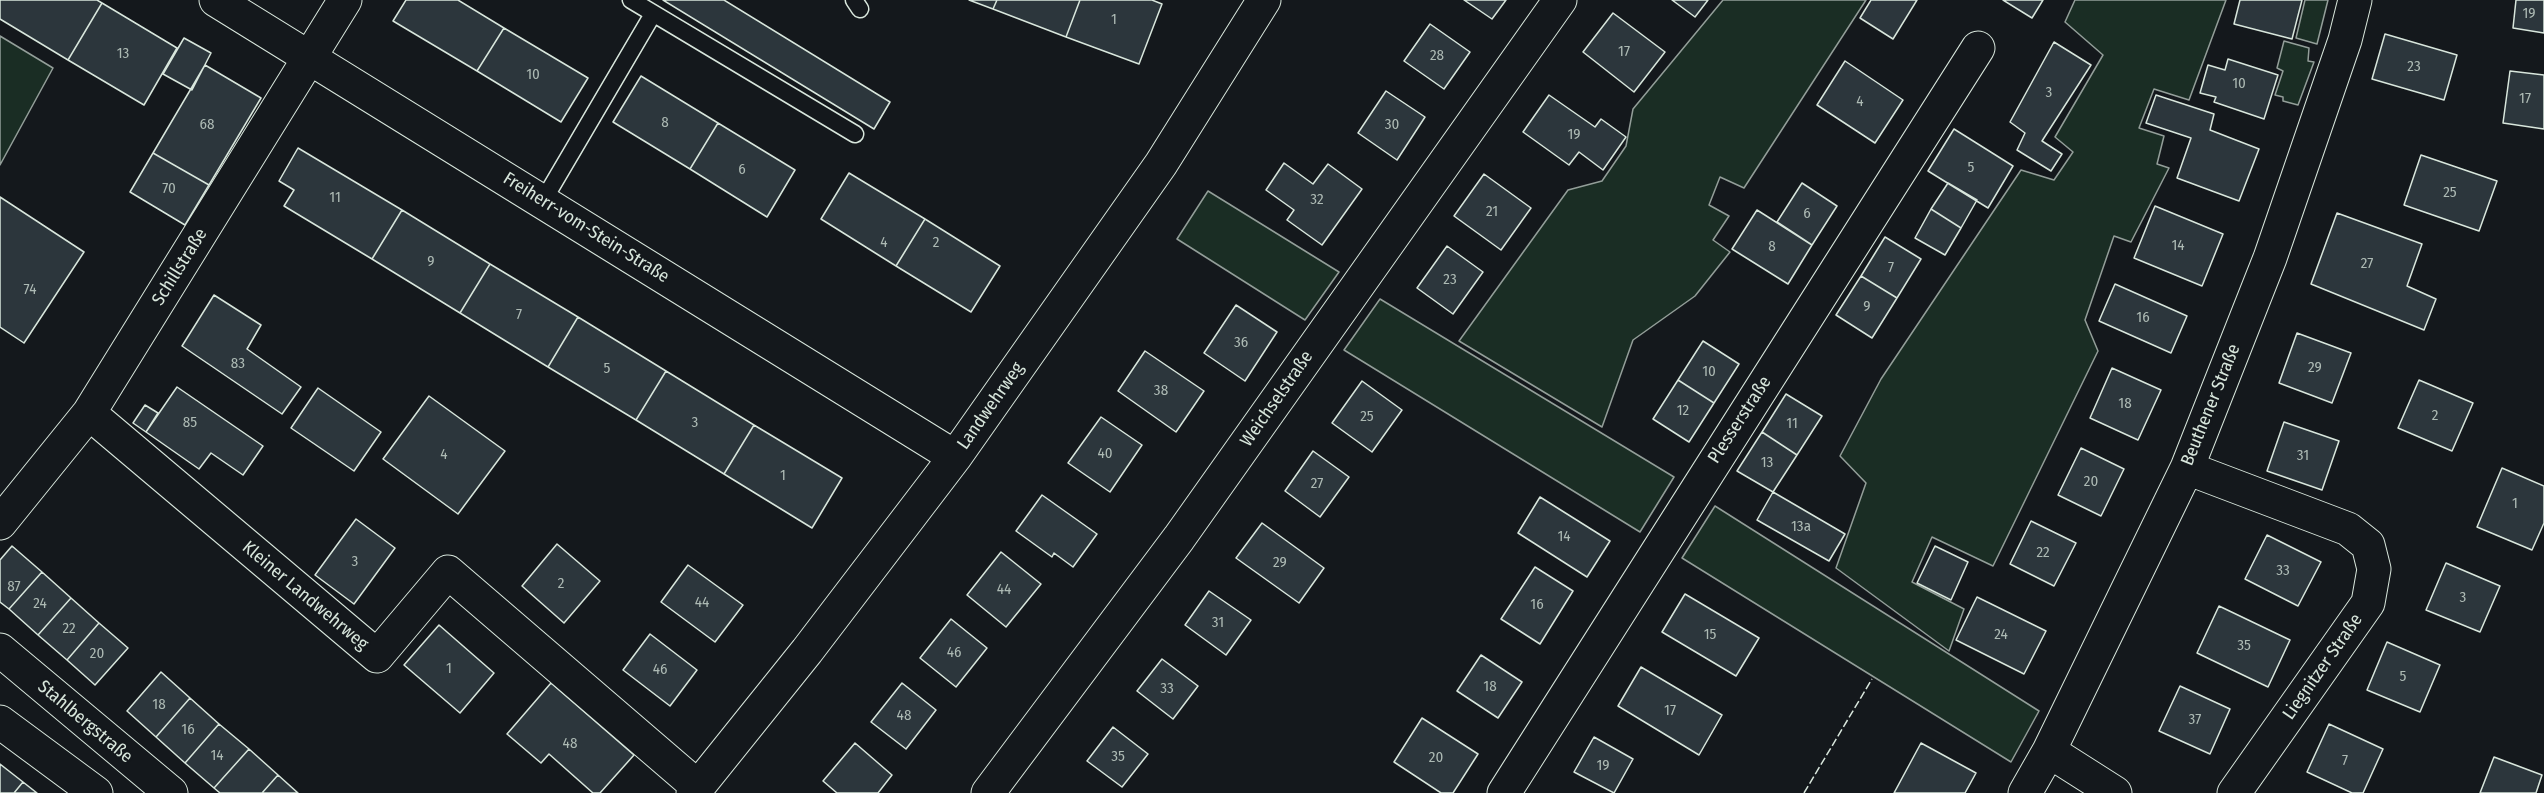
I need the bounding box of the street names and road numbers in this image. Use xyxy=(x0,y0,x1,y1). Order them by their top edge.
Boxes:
street label: Freiherr-vom-Stein-Straße xyxy=(499,168,673,288)
street label: Schillstraße xyxy=(148,224,212,310)
street label: Beuthener Straße xyxy=(2177,341,2245,469)
street label: Weichselstraße xyxy=(1236,347,1318,451)
street label: Landwehrweg xyxy=(953,358,1029,454)
street label: Plesserstraße xyxy=(1704,372,1776,468)
street label: Kleiner Landwehrweg xyxy=(238,537,372,655)
street label: Liegnitzer Straße xyxy=(2279,610,2367,724)
street label: Stahlbergstraße xyxy=(33,676,137,768)

